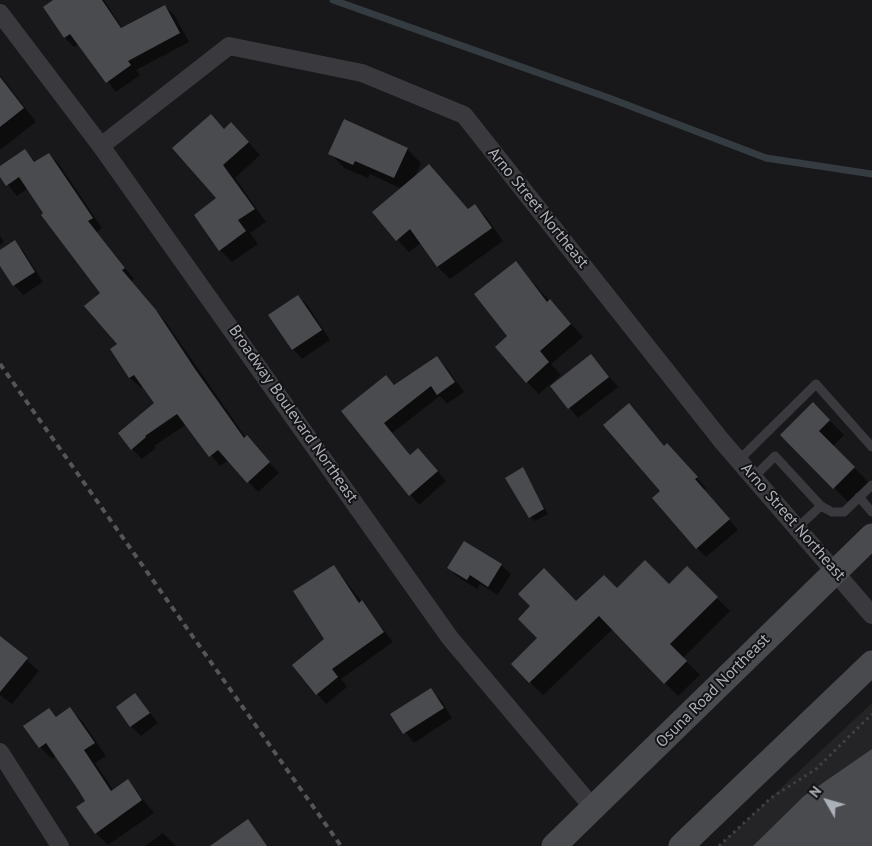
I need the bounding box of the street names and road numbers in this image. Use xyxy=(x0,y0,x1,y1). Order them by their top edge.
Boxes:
street label: Arno Street Northeast xyxy=(484,144,592,272)
street label: Broadway Boulevard Northeast xyxy=(224,322,362,506)
street label: Arno Street Northeast xyxy=(737,459,849,585)
street label: Osuna Road Northeast xyxy=(652,630,774,752)

